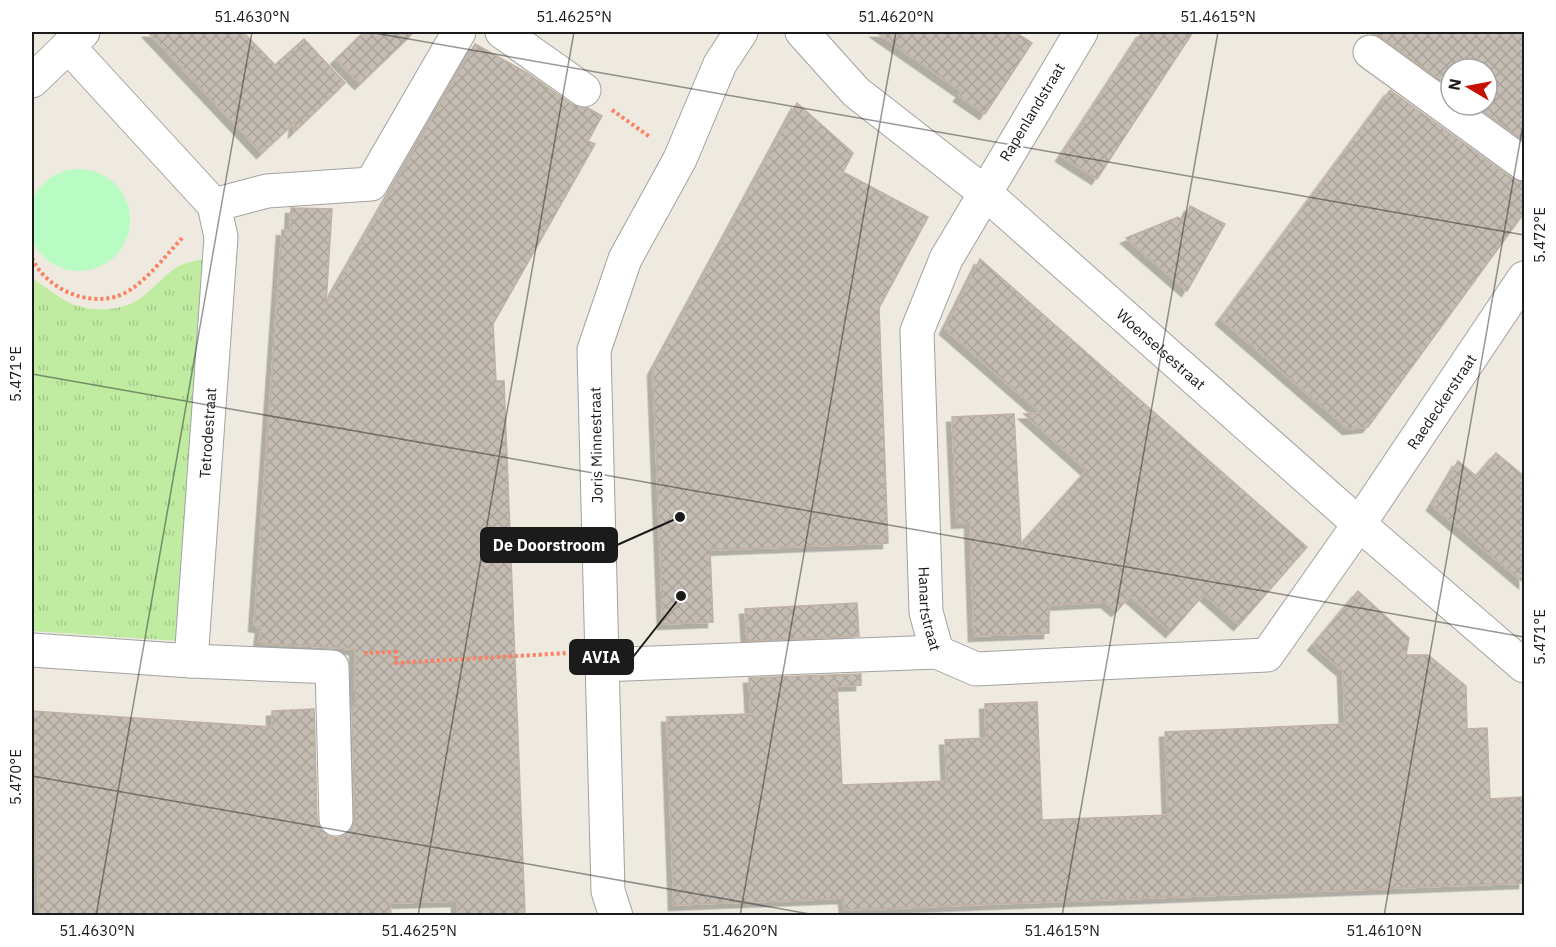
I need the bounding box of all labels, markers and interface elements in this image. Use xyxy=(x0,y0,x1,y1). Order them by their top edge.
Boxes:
text: 51.4630°N xyxy=(214,7,290,26)
text: 51.4625°N xyxy=(536,7,612,26)
text: 51.4620°N xyxy=(858,7,934,26)
text: 51.4615°N xyxy=(1180,7,1256,26)
north arrow xyxy=(1439,57,1499,117)
street label: Rapenlandstraat xyxy=(995,59,1069,165)
text: N xyxy=(1443,77,1465,92)
text: 5.472°E xyxy=(1530,207,1549,263)
street label: Woenselsestraat xyxy=(1113,305,1210,393)
text: 5.471°E xyxy=(6,346,25,402)
street label: Raedeckerstraat xyxy=(1402,350,1480,453)
street label: Tetrodestraat xyxy=(194,387,220,479)
street label: Joris Minnestraat xyxy=(585,387,607,503)
callout: De Doorstroom xyxy=(481,528,617,562)
text: De Doorstroom xyxy=(493,535,605,555)
street label: Hanartstraat xyxy=(915,566,946,653)
text: 5.471°E xyxy=(1530,609,1549,665)
callout: AVIA xyxy=(570,640,633,674)
text: AVIA xyxy=(582,647,620,667)
text: 5.470°E xyxy=(6,749,25,805)
text: 51.4630°N xyxy=(59,921,135,940)
text: 51.4625°N xyxy=(381,921,457,940)
text: 51.4620°N xyxy=(702,921,778,940)
text: 51.4615°N xyxy=(1024,921,1100,940)
text: 51.4610°N xyxy=(1346,921,1422,940)

